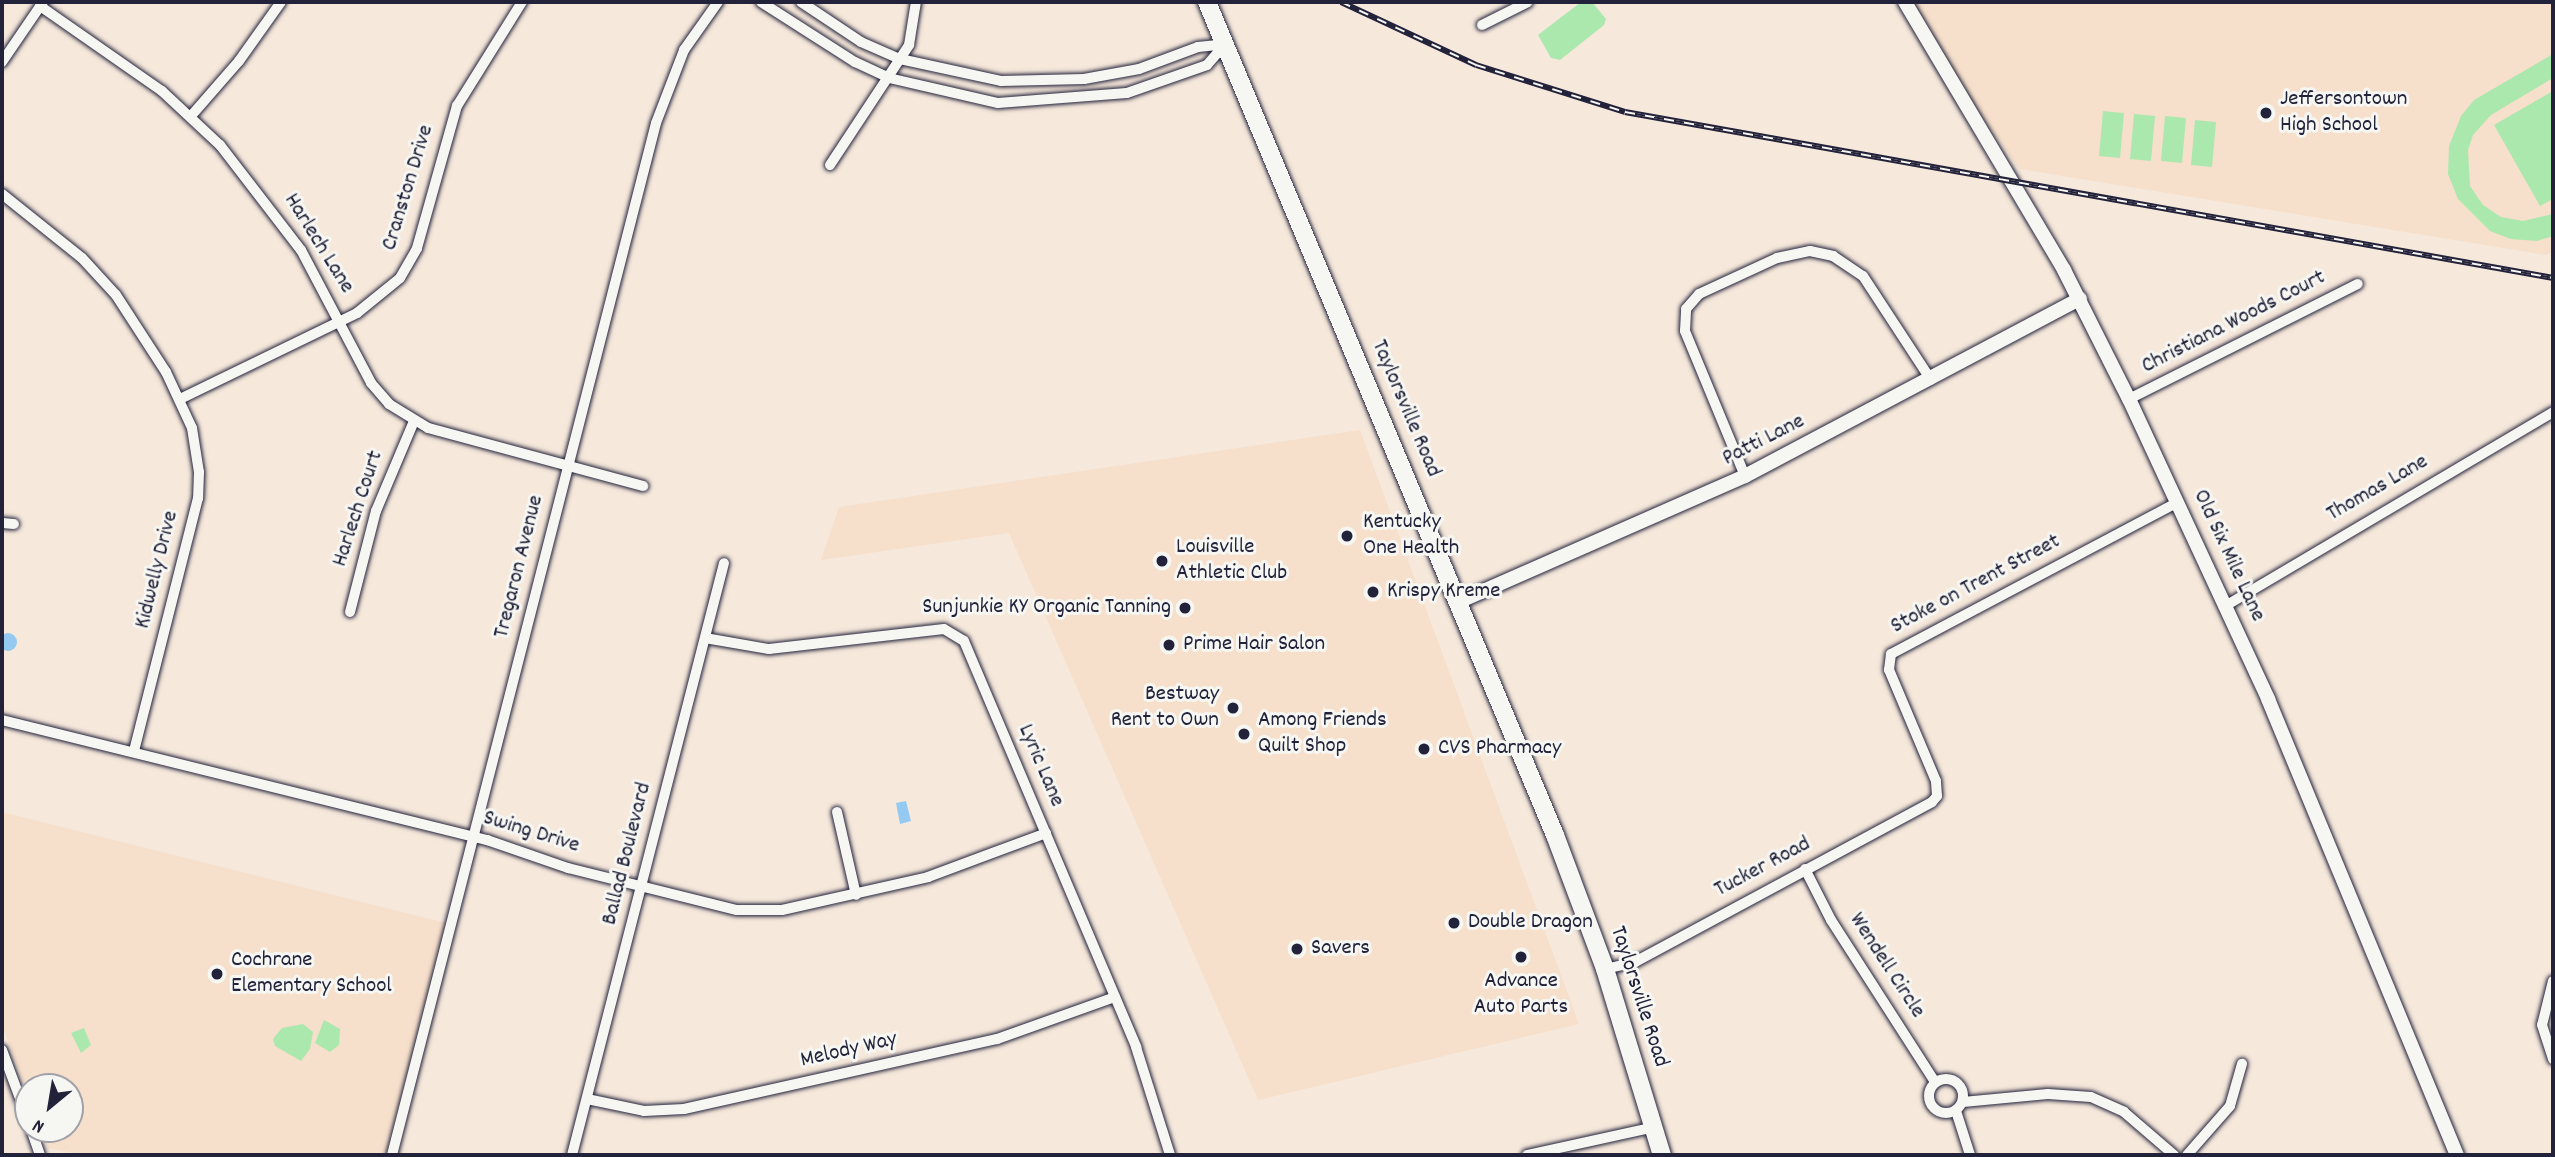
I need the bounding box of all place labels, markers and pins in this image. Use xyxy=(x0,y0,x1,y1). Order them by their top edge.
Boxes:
place label: Jeffersontown High School xyxy=(2280,86,2407,140)
marker: Jeffersontown High School xyxy=(2258,105,2274,121)
place label: Kentucky One Health xyxy=(1363,509,1459,563)
marker: Kentucky One Health xyxy=(1337,526,1357,546)
place label: Louisville Athletic Club xyxy=(1176,534,1287,588)
marker: Louisville Athletic Club xyxy=(1154,553,1170,569)
place label: Krispy Kreme xyxy=(1387,578,1500,606)
marker: Krispy Kreme xyxy=(1365,584,1381,600)
place label: Sunjunkie KY Organic Tanning xyxy=(922,594,1171,622)
marker: Sunjunkie KY Organic Tanning xyxy=(1177,600,1193,616)
place label: Prime Hair Salon xyxy=(1183,631,1325,659)
marker: Prime Hair Salon xyxy=(1161,637,1177,653)
place label: Bestway Rent to Own xyxy=(1111,681,1219,735)
marker: Bestway Rent to Own xyxy=(1225,700,1241,716)
place label: Among Friends Quilt Shop xyxy=(1258,707,1387,761)
marker: Among Friends Quilt Shop xyxy=(1236,726,1252,742)
place label: CVS Pharmacy xyxy=(1438,735,1561,763)
marker: CVS Pharmacy xyxy=(1416,741,1432,757)
place label: Double Dragon xyxy=(1468,909,1593,937)
marker: Double Dragon xyxy=(1446,915,1462,931)
place label: Savers xyxy=(1311,935,1370,963)
marker: Savers xyxy=(1289,941,1305,957)
place label: Cochrane Elementary School xyxy=(231,947,392,1001)
marker: Advance Auto Parts xyxy=(1513,949,1529,965)
marker: Cochrane Elementary School xyxy=(209,966,225,982)
place label: Advance Auto Parts xyxy=(1474,968,1568,1022)

